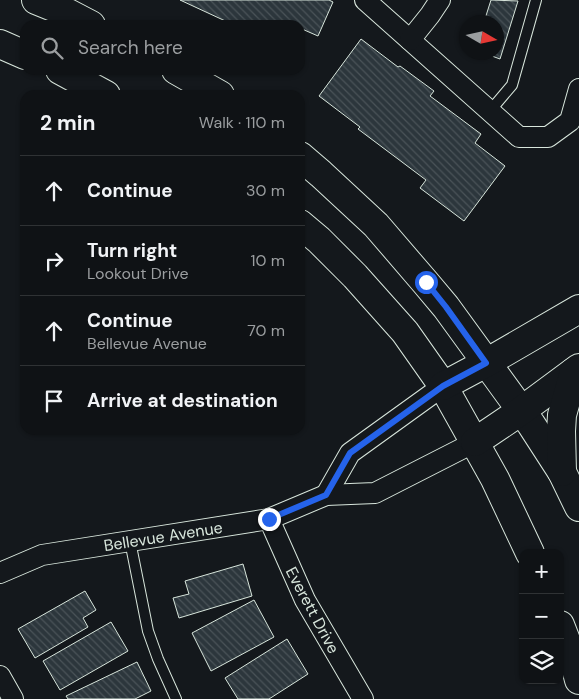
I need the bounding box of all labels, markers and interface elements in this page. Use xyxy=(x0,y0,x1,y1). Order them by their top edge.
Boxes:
north arrow xyxy=(459,15,504,60)
search box xyxy=(20,20,305,75)
icon: search xyxy=(38,34,66,62)
text: Search here xyxy=(78,35,183,60)
text: 2 min xyxy=(40,109,96,137)
text: Walk · 110 m xyxy=(199,112,285,133)
icon: ahead xyxy=(40,177,68,205)
text: Continue xyxy=(87,178,173,203)
text: 30 m xyxy=(246,180,285,201)
text: Turn right xyxy=(87,238,177,263)
icon: right xyxy=(40,247,68,275)
text: 10 m xyxy=(251,250,285,271)
text: Lookout Drive xyxy=(87,263,189,284)
route start xyxy=(415,271,438,294)
text: Continue xyxy=(87,308,173,333)
icon: ahead xyxy=(40,317,68,345)
text: 70 m xyxy=(247,320,285,341)
text: Bellevue Avenue xyxy=(87,333,207,354)
icon: arrive xyxy=(40,387,68,415)
text: Arrive at destination xyxy=(87,388,278,413)
route end xyxy=(258,508,281,531)
street label: Bellevue Avenue xyxy=(102,517,224,556)
map controls xyxy=(519,549,564,684)
button: + xyxy=(519,549,564,594)
street label: Everett Drive xyxy=(281,563,344,657)
button: − xyxy=(519,594,564,639)
button: layers xyxy=(519,639,564,684)

